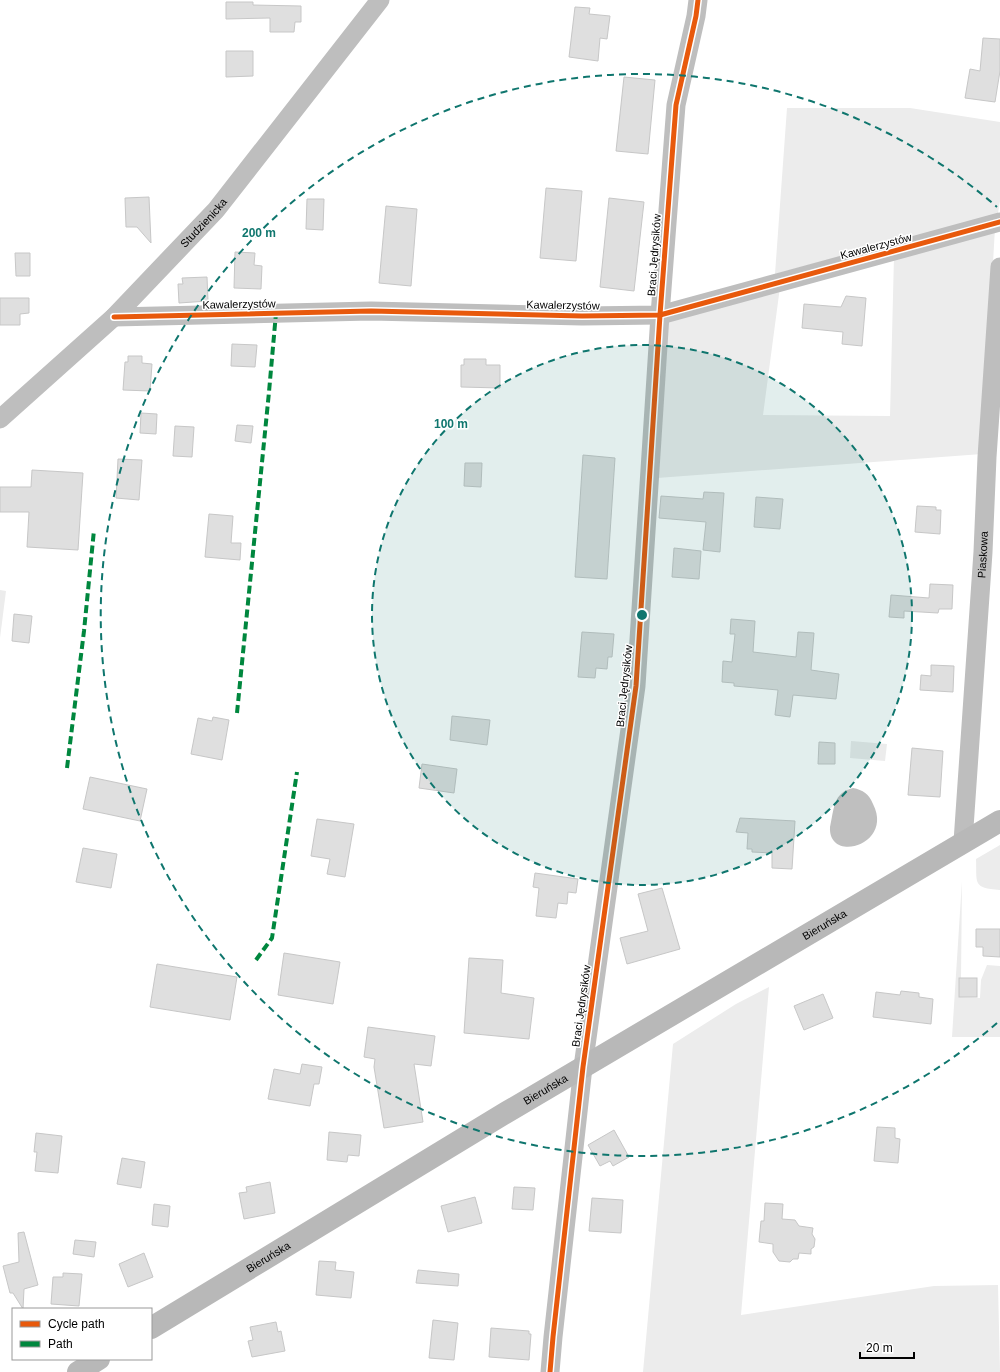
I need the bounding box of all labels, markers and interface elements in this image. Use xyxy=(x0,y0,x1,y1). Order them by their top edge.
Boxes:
street label: Studzienicka xyxy=(178,195,230,250)
street label: Braci Jędrysików xyxy=(645,213,663,297)
text: 200 m xyxy=(242,226,276,240)
street label: Kawalerzystów xyxy=(839,231,913,261)
street label: Kawalerzystów xyxy=(202,297,276,311)
street label: Kawalerzystów xyxy=(526,298,600,312)
text: 100 m xyxy=(434,417,468,431)
street label: Piaskowa xyxy=(975,530,990,579)
centre of rings xyxy=(635,608,649,622)
street label: Braci Jędrysików xyxy=(614,644,634,728)
street label: Bieruńska xyxy=(800,907,849,942)
street label: Braci Jędrysików xyxy=(569,964,593,1048)
street label: Bieruńska xyxy=(521,1071,570,1107)
street label: Bieruńska xyxy=(244,1239,293,1275)
legend xyxy=(12,1308,152,1360)
text: Cycle path xyxy=(48,1317,105,1331)
scale bar xyxy=(860,1334,914,1360)
text: Path xyxy=(48,1337,73,1351)
text: 20 m xyxy=(866,1341,893,1355)

